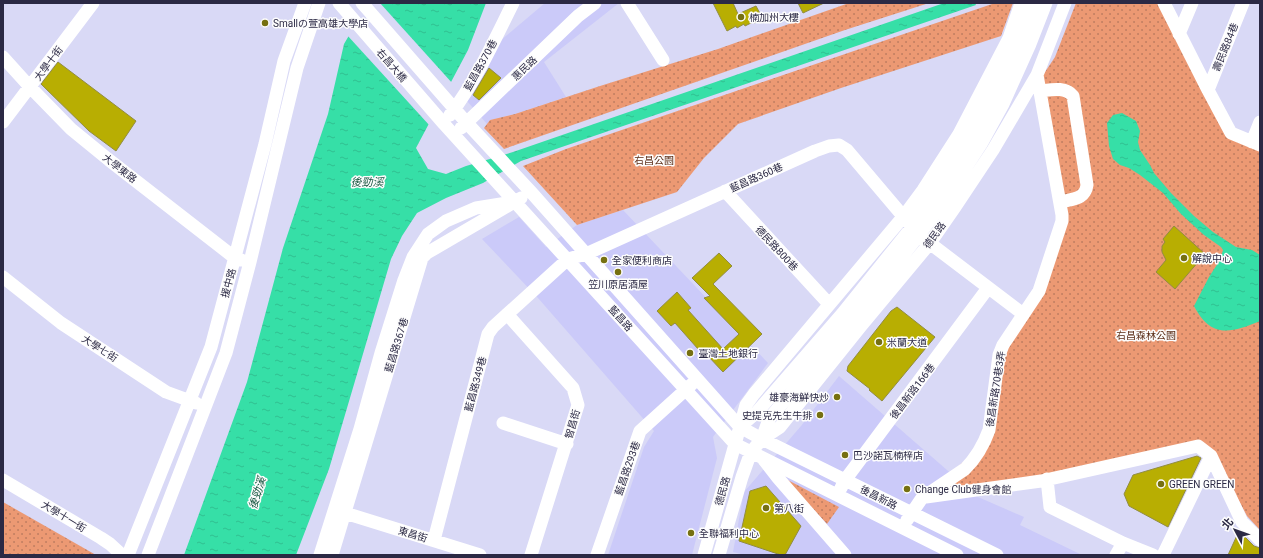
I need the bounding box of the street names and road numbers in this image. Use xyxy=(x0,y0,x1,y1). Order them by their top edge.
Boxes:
street label: 壽民路84巷 xyxy=(1211,21,1240,73)
street label: 藍昌路370巷 xyxy=(462,38,499,93)
street label: 大學十街 xyxy=(32,44,65,83)
street label: 右昌大橋 xyxy=(374,47,409,84)
street label: 惠民路 xyxy=(510,54,539,83)
street label: 大學東路 xyxy=(101,152,139,185)
street label: 藍昌路360巷 xyxy=(728,161,784,194)
street label: 德民路 xyxy=(921,220,948,251)
street label: 德民路800巷 xyxy=(753,224,800,273)
street label: 援中路 xyxy=(219,267,238,299)
street label: 藍昌路 xyxy=(607,304,635,333)
street label: 藍昌路367巷 xyxy=(383,316,410,374)
street label: 大學七街 xyxy=(80,333,119,364)
street label: 後昌新路70巷3弄 xyxy=(984,350,1007,428)
street label: 藍昌路349巷 xyxy=(463,355,488,413)
street label: 後昌新路166巷 xyxy=(888,361,937,421)
street label: 智昌街 xyxy=(563,408,582,440)
street label: 藍昌路293巷 xyxy=(613,439,642,497)
street label: 德民路 xyxy=(713,475,732,507)
street label: 後昌新路 xyxy=(858,483,899,511)
street label: 大學十一街 xyxy=(39,499,88,534)
street label: 東昌街 xyxy=(397,525,429,544)

